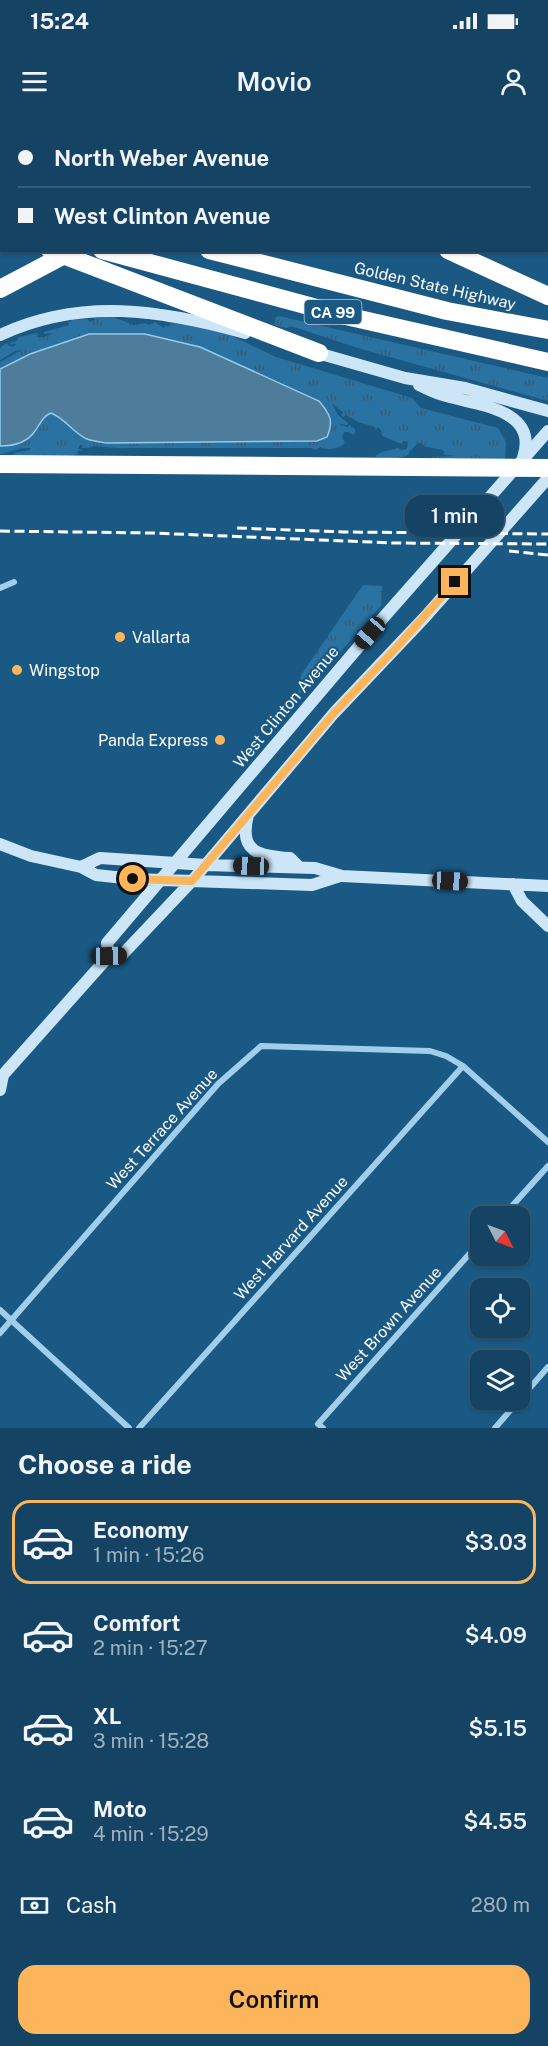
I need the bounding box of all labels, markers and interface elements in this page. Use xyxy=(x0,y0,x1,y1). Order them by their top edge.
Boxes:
text: 15:24 xyxy=(30,8,89,34)
icon: menu xyxy=(18,65,51,98)
text: Movio xyxy=(236,65,312,97)
icon: person xyxy=(497,65,530,98)
text: North Weber Avenue xyxy=(54,145,269,171)
text: West Clinton Avenue xyxy=(54,203,270,229)
street label: Golden State Highway xyxy=(352,258,518,314)
road number: CA 99 xyxy=(304,300,362,324)
callout: 1 min xyxy=(406,495,504,537)
text: 1 min xyxy=(431,504,478,528)
route end xyxy=(441,568,468,595)
car xyxy=(351,614,389,652)
place label: Vallarta xyxy=(132,628,190,647)
marker: Vallarta xyxy=(113,630,127,644)
street label: West Clinton Avenue xyxy=(229,642,343,772)
place label: Wingstop xyxy=(29,661,100,680)
marker: Wingstop xyxy=(10,663,24,677)
place label: Panda Express xyxy=(98,731,208,750)
marker: Panda Express xyxy=(213,733,227,747)
car xyxy=(233,856,269,876)
route start xyxy=(119,865,146,892)
car xyxy=(432,871,468,891)
car xyxy=(91,947,127,965)
street label: West Terrace Avenue xyxy=(103,1064,221,1194)
street label: West Harvard Avenue xyxy=(230,1172,352,1304)
north arrow xyxy=(470,1206,530,1266)
map controls xyxy=(470,1206,530,1410)
street label: West Brown Avenue xyxy=(332,1263,446,1385)
button: locate xyxy=(470,1278,530,1338)
button: layers xyxy=(470,1350,530,1410)
text: Choose a ride xyxy=(18,1448,192,1480)
icon: car xyxy=(21,1515,75,1569)
text: Economy xyxy=(93,1517,189,1543)
text: $3.03 xyxy=(464,1529,527,1555)
text: 1 min · 15:26 xyxy=(93,1543,204,1567)
icon: car xyxy=(21,1608,75,1662)
text: Comfort xyxy=(93,1610,180,1636)
text: $4.09 xyxy=(465,1622,527,1648)
text: 2 min · 15:27 xyxy=(93,1636,208,1660)
icon: car xyxy=(21,1701,75,1755)
text: XL xyxy=(93,1703,121,1729)
text: $5.15 xyxy=(469,1715,527,1741)
text: 3 min · 15:28 xyxy=(93,1729,209,1753)
icon: car xyxy=(21,1794,75,1848)
text: Moto xyxy=(93,1796,147,1822)
text: $4.55 xyxy=(464,1808,527,1834)
text: 4 min · 15:29 xyxy=(93,1822,209,1846)
icon: cash xyxy=(18,1889,51,1922)
text: Cash xyxy=(66,1892,117,1918)
text: 280 m xyxy=(471,1893,530,1917)
button: Confirm xyxy=(18,1965,530,2034)

